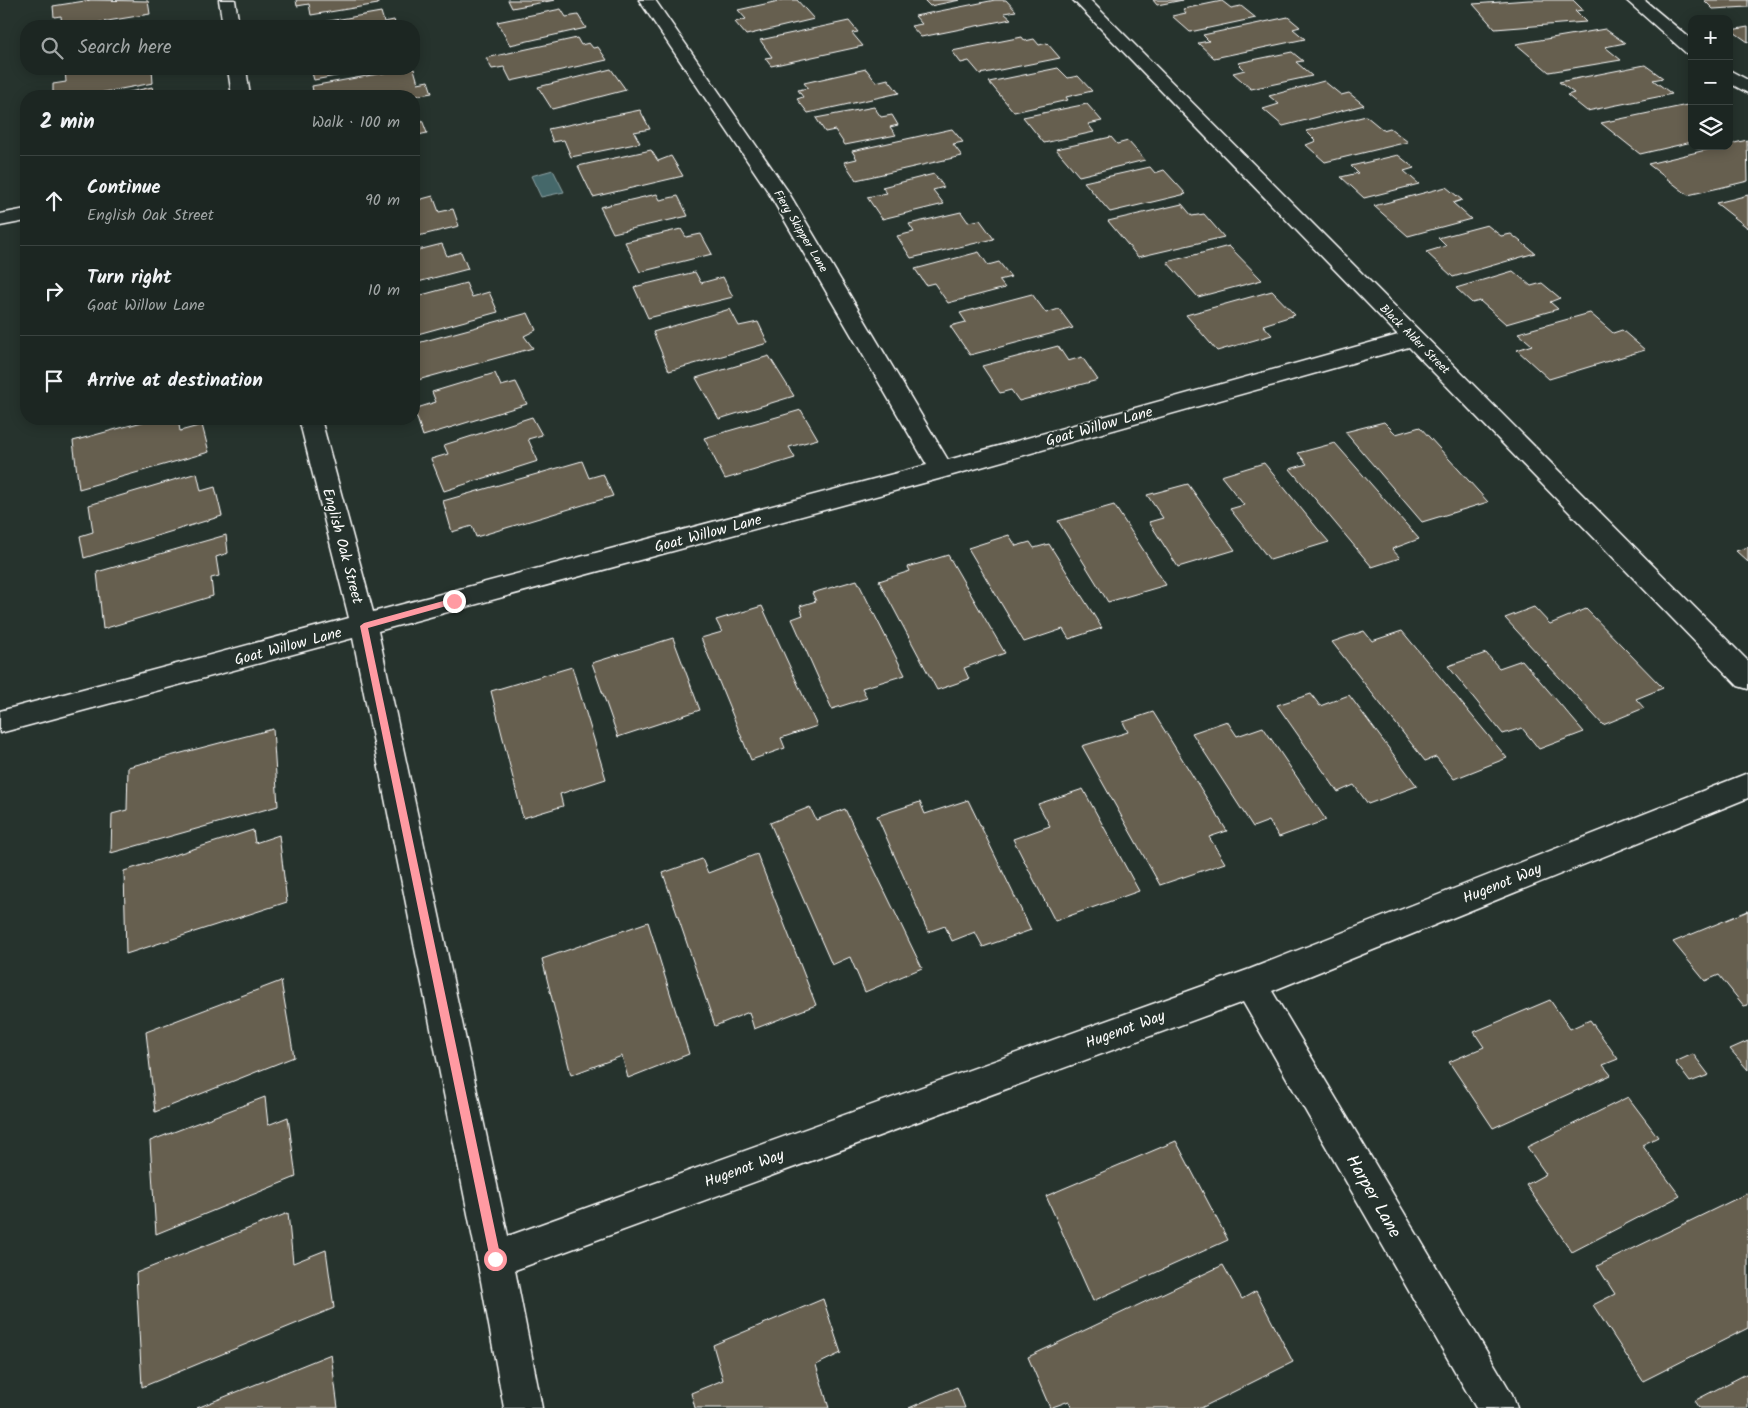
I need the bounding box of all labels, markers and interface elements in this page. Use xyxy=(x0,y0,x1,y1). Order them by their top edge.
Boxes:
map controls xyxy=(1688,15,1733,150)
button: + xyxy=(1688,15,1733,60)
search box xyxy=(20,20,420,75)
text: Search here xyxy=(78,33,172,63)
icon: search xyxy=(38,34,66,62)
button: − xyxy=(1688,60,1733,105)
button: layers xyxy=(1688,105,1733,150)
text: 2 min xyxy=(40,106,95,139)
text: Walk · 100 m xyxy=(312,110,400,135)
text: Continue xyxy=(87,173,160,203)
street label: Fiery Skipper Lane xyxy=(768,186,833,277)
icon: ahead xyxy=(40,187,68,215)
text: 90 m xyxy=(365,188,400,213)
text: English Oak Street xyxy=(87,203,214,228)
text: Turn right xyxy=(87,263,172,293)
icon: right xyxy=(40,277,68,305)
text: 10 m xyxy=(368,278,400,303)
text: Goat Willow Lane xyxy=(87,293,205,318)
street label: Black Alder Street xyxy=(1375,300,1454,379)
text: Arrive at destination xyxy=(87,366,263,396)
icon: arrive xyxy=(40,367,68,395)
street label: Goat Willow Lane xyxy=(1043,400,1156,454)
street label: English Oak Street xyxy=(315,486,369,607)
street label: Goat Willow Lane xyxy=(652,508,765,560)
route end xyxy=(443,590,466,613)
street label: Goat Willow Lane xyxy=(232,621,345,673)
street label: Hugenot Way xyxy=(1459,857,1546,911)
street label: Hugenot Way xyxy=(1082,1004,1170,1056)
street label: Hugenot Way xyxy=(701,1143,789,1195)
street label: Harper Lane xyxy=(1337,1150,1408,1244)
route start xyxy=(484,1248,507,1271)

